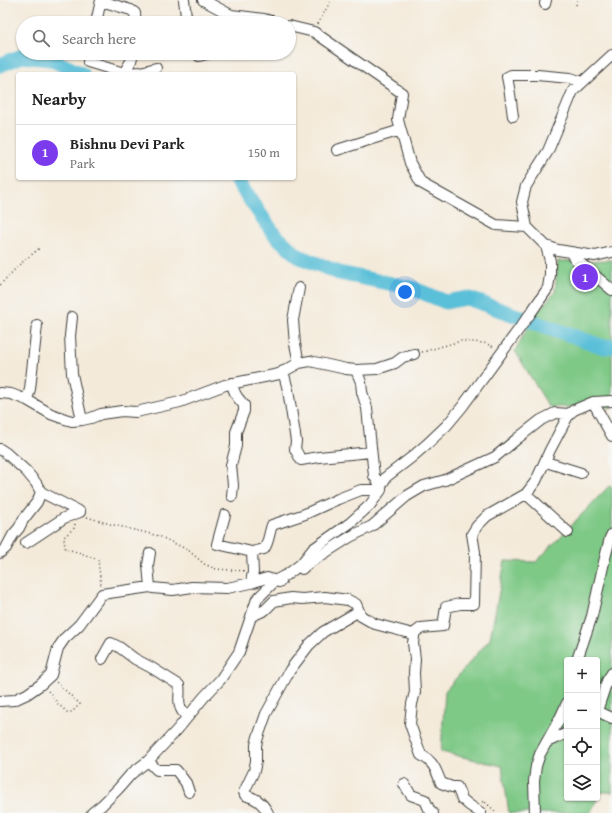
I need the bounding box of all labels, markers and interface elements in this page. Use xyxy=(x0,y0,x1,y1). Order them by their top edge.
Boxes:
search box xyxy=(16,16,296,60)
icon: search xyxy=(30,27,52,49)
text: Search here xyxy=(62,28,136,49)
text: Nearby xyxy=(32,86,86,111)
text: Bishnu Devi Park xyxy=(70,133,185,154)
text: 1 xyxy=(42,143,48,162)
text: 150 m xyxy=(248,143,280,162)
text: Park xyxy=(70,154,95,173)
pin: 1 xyxy=(572,262,598,292)
your location xyxy=(395,282,415,302)
map controls xyxy=(564,657,600,801)
button: + xyxy=(564,657,600,693)
button: − xyxy=(564,693,600,729)
button: locate xyxy=(564,729,600,765)
button: layers xyxy=(564,765,600,801)

